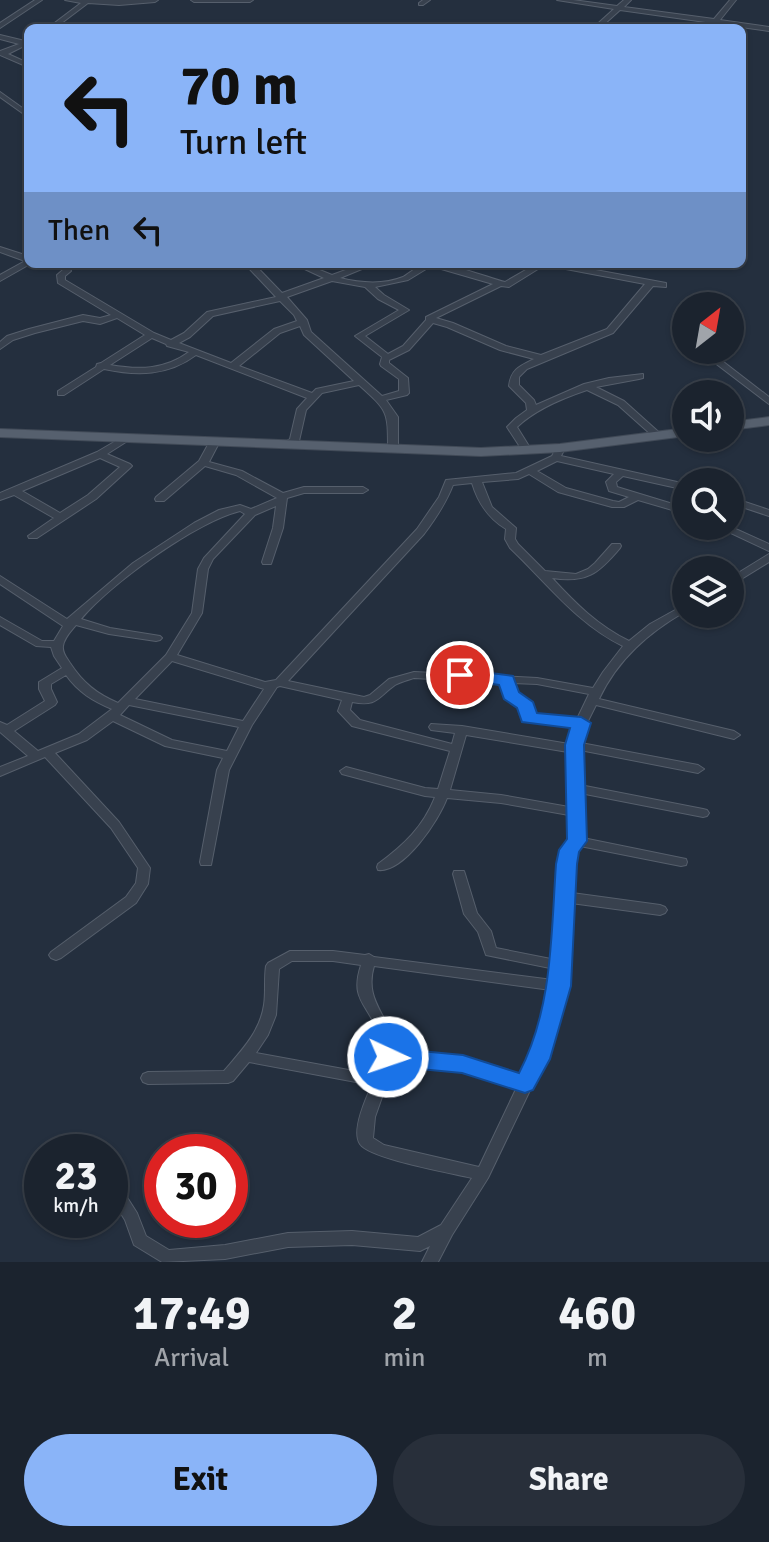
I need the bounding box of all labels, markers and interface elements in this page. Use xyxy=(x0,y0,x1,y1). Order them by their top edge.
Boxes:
text: 70 m xyxy=(180,51,298,120)
icon: left xyxy=(48,56,152,160)
text: Turn left xyxy=(180,120,307,165)
icon: left xyxy=(126,208,170,252)
text: Then xyxy=(48,212,110,249)
north arrow xyxy=(672,292,744,364)
map controls xyxy=(672,292,744,628)
button: sound xyxy=(672,380,744,452)
button: search xyxy=(672,468,744,540)
button: layers xyxy=(672,556,744,628)
pin xyxy=(426,641,494,709)
icon: arrive xyxy=(438,653,482,697)
position arrow xyxy=(346,1015,430,1099)
speed limit sign: 30 xyxy=(144,1134,248,1238)
text: 23 xyxy=(54,1151,98,1201)
text: km/h xyxy=(53,1193,99,1218)
text: 17:49 xyxy=(133,1284,251,1343)
text: 2 xyxy=(392,1284,417,1343)
text: 460 xyxy=(558,1284,636,1343)
text: Arrival xyxy=(154,1342,229,1374)
text: min xyxy=(384,1342,426,1374)
text: m xyxy=(587,1342,608,1374)
button: Exit xyxy=(24,1434,377,1526)
button: Share xyxy=(393,1434,745,1526)

